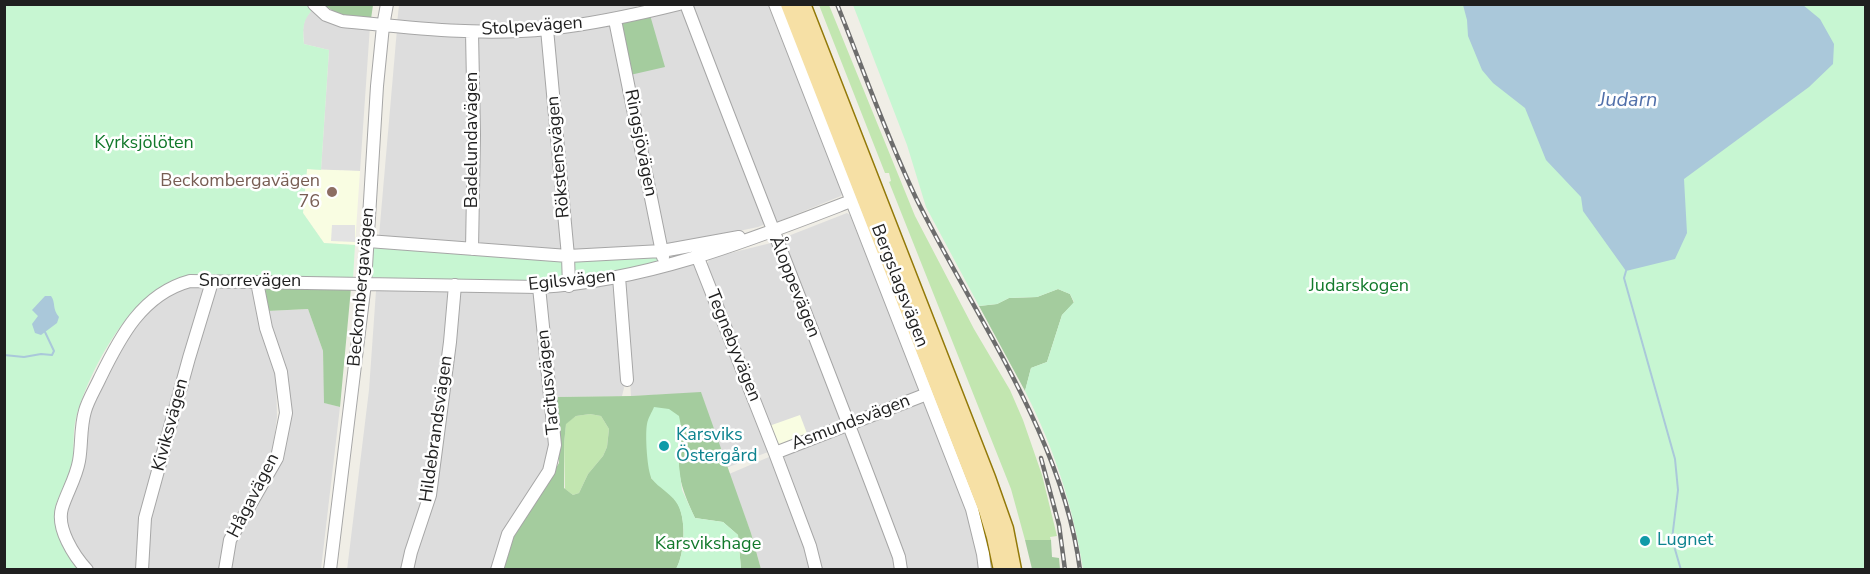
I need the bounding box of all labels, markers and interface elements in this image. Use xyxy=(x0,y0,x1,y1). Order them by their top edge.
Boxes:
street label: Stolpevägen xyxy=(481,13,583,41)
street label: Badelundavägen xyxy=(462,72,484,208)
street label: Ringsjövägen xyxy=(619,88,661,198)
water label: Judarn xyxy=(1599,89,1657,113)
street label: Rökstensvägen xyxy=(543,95,575,219)
park label: Kyrksjölöten xyxy=(94,133,194,155)
place label: Beckombergavägen 76 xyxy=(160,171,320,213)
marker: Beckombergavägen 76 xyxy=(325,185,339,199)
street label: Beckombergavägen xyxy=(344,207,380,367)
street label: Bergslagsvägen xyxy=(866,221,932,351)
street label: Åloppevägen xyxy=(764,233,824,341)
street label: Egilsvägen xyxy=(527,266,617,296)
street label: Snorrevägen xyxy=(199,271,301,293)
park label: Judarskogen xyxy=(1309,276,1409,298)
street label: Tegnebyvägen xyxy=(701,287,765,405)
street label: Tacitusvägen xyxy=(533,328,565,436)
street label: Hildebrandsvägen xyxy=(416,354,458,504)
street label: Kiviksvägen xyxy=(148,376,194,474)
street label: Asmundsvägen xyxy=(789,390,913,456)
place label: Karsviks Östergård xyxy=(676,425,757,468)
marker: Karsviks Östergård xyxy=(657,439,671,453)
street label: Hågavägen xyxy=(223,450,285,542)
place label: Lugnet xyxy=(1657,530,1713,552)
park label: Karsvikshage xyxy=(655,534,761,556)
marker: Lugnet xyxy=(1638,534,1652,548)

